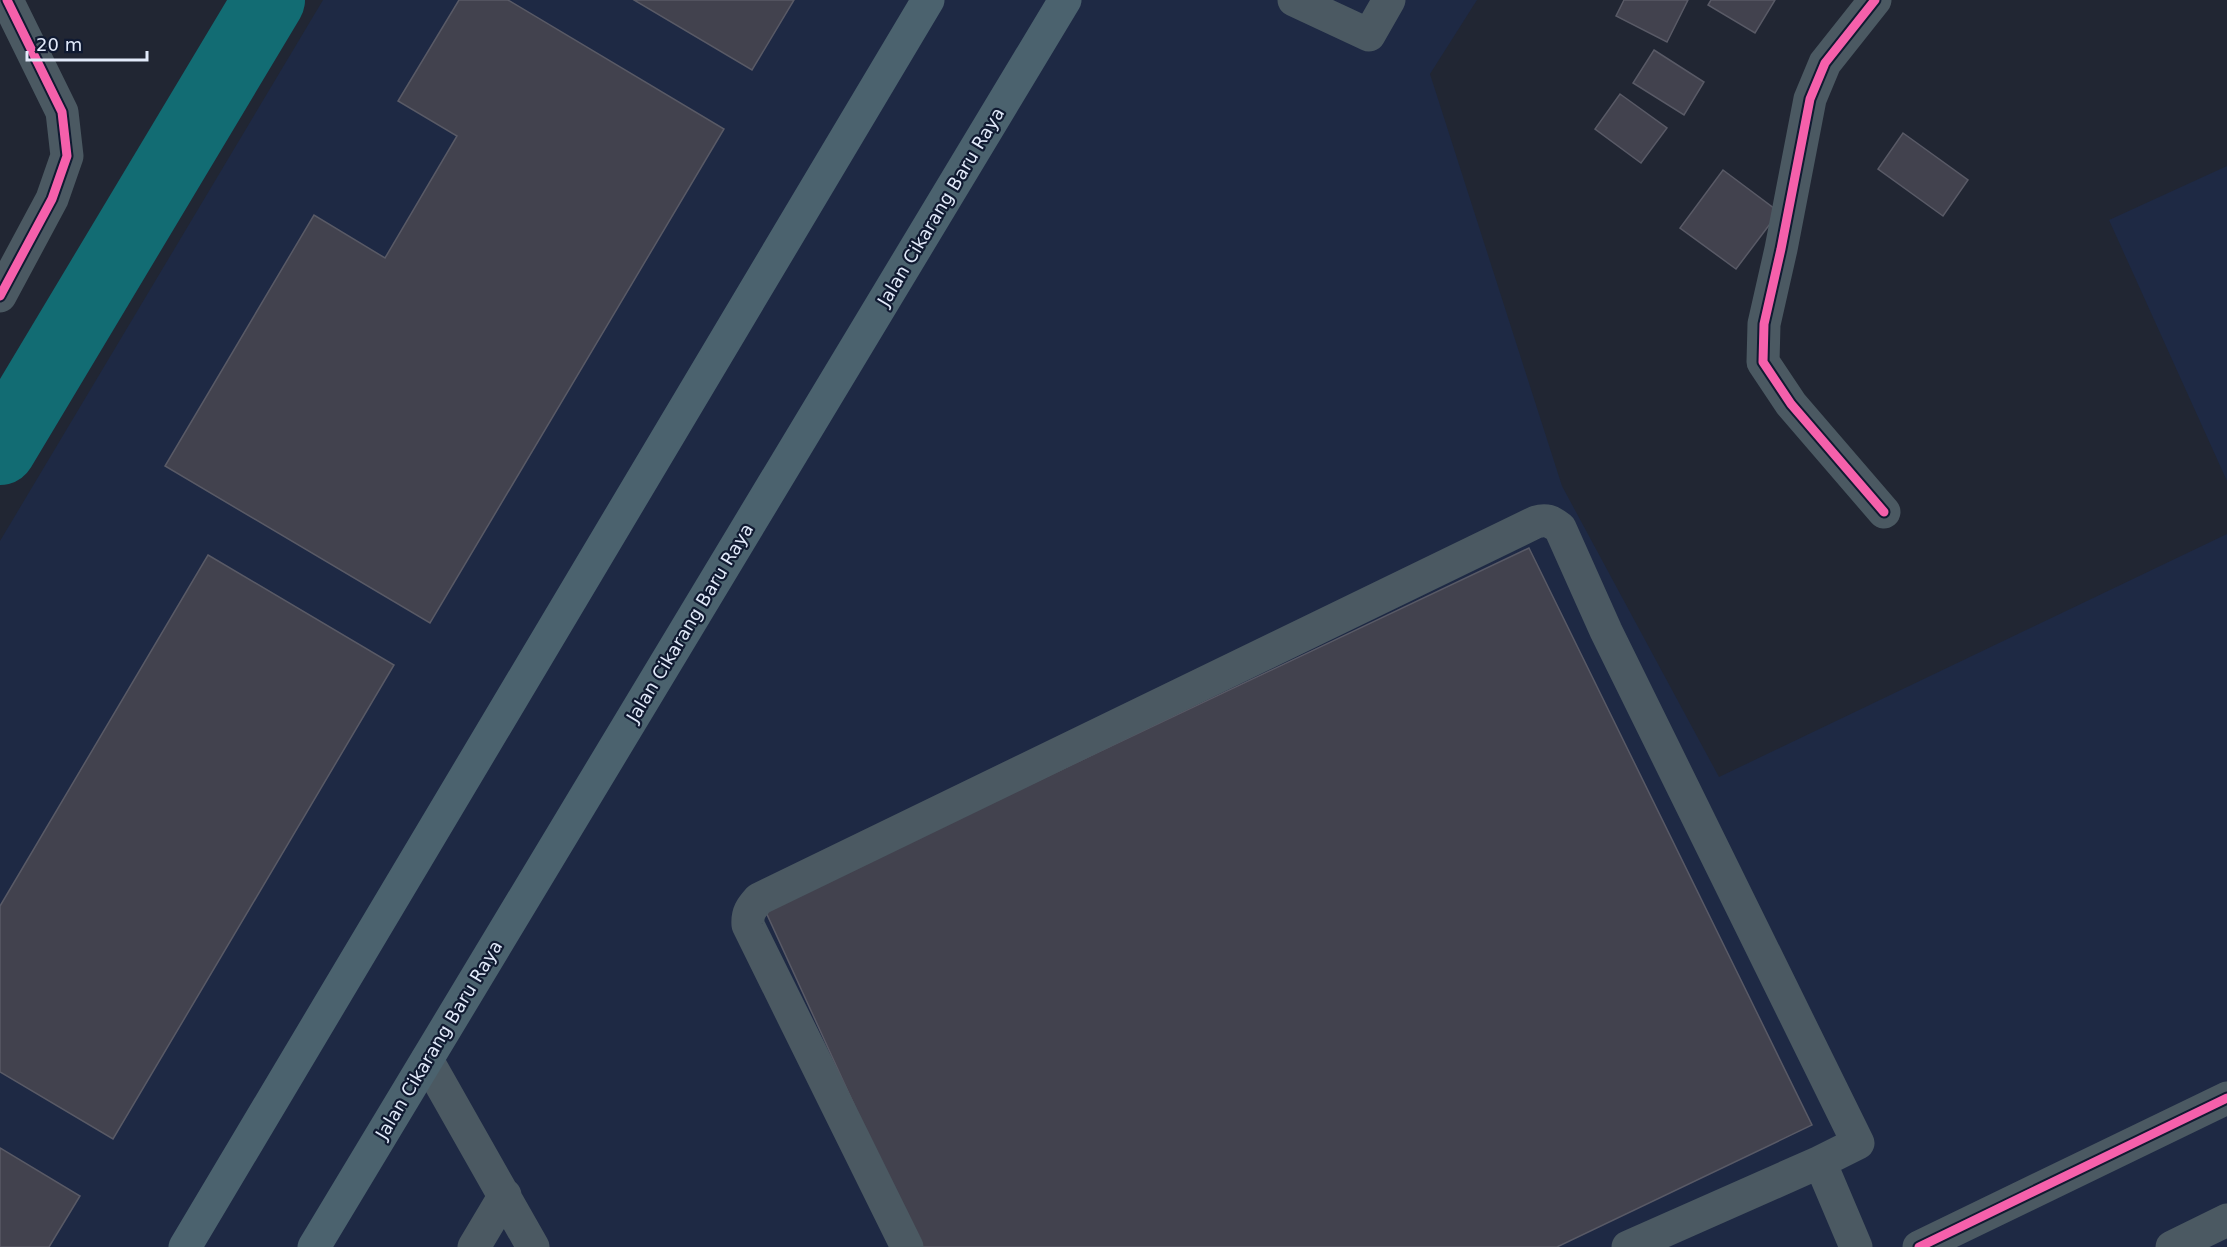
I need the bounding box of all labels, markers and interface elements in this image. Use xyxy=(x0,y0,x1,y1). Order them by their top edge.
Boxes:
scale bar xyxy=(27,24,147,62)
text: 20 m xyxy=(36,34,82,55)
street label: Jalan Cikarang Baru Raya xyxy=(872,104,1008,311)
street label: Jalan Cikarang Baru Raya xyxy=(621,520,757,727)
street label: Jalan Cikarang Baru Raya xyxy=(370,937,506,1144)

